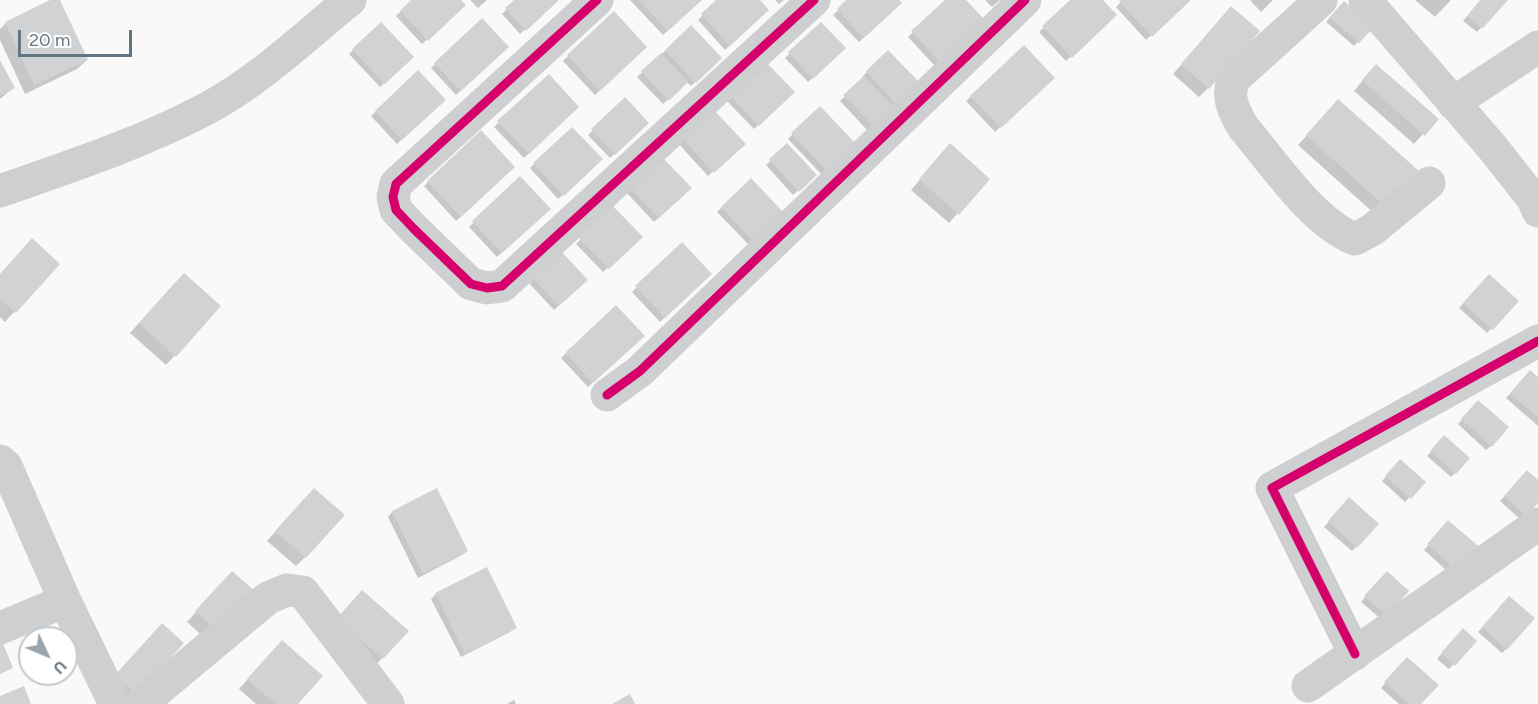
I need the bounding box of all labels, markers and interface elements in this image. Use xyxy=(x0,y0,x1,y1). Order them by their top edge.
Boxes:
scale bar xyxy=(21,18,135,56)
text: 20 m xyxy=(29,29,70,51)
north arrow xyxy=(18,626,78,686)
text: U xyxy=(49,657,71,678)

